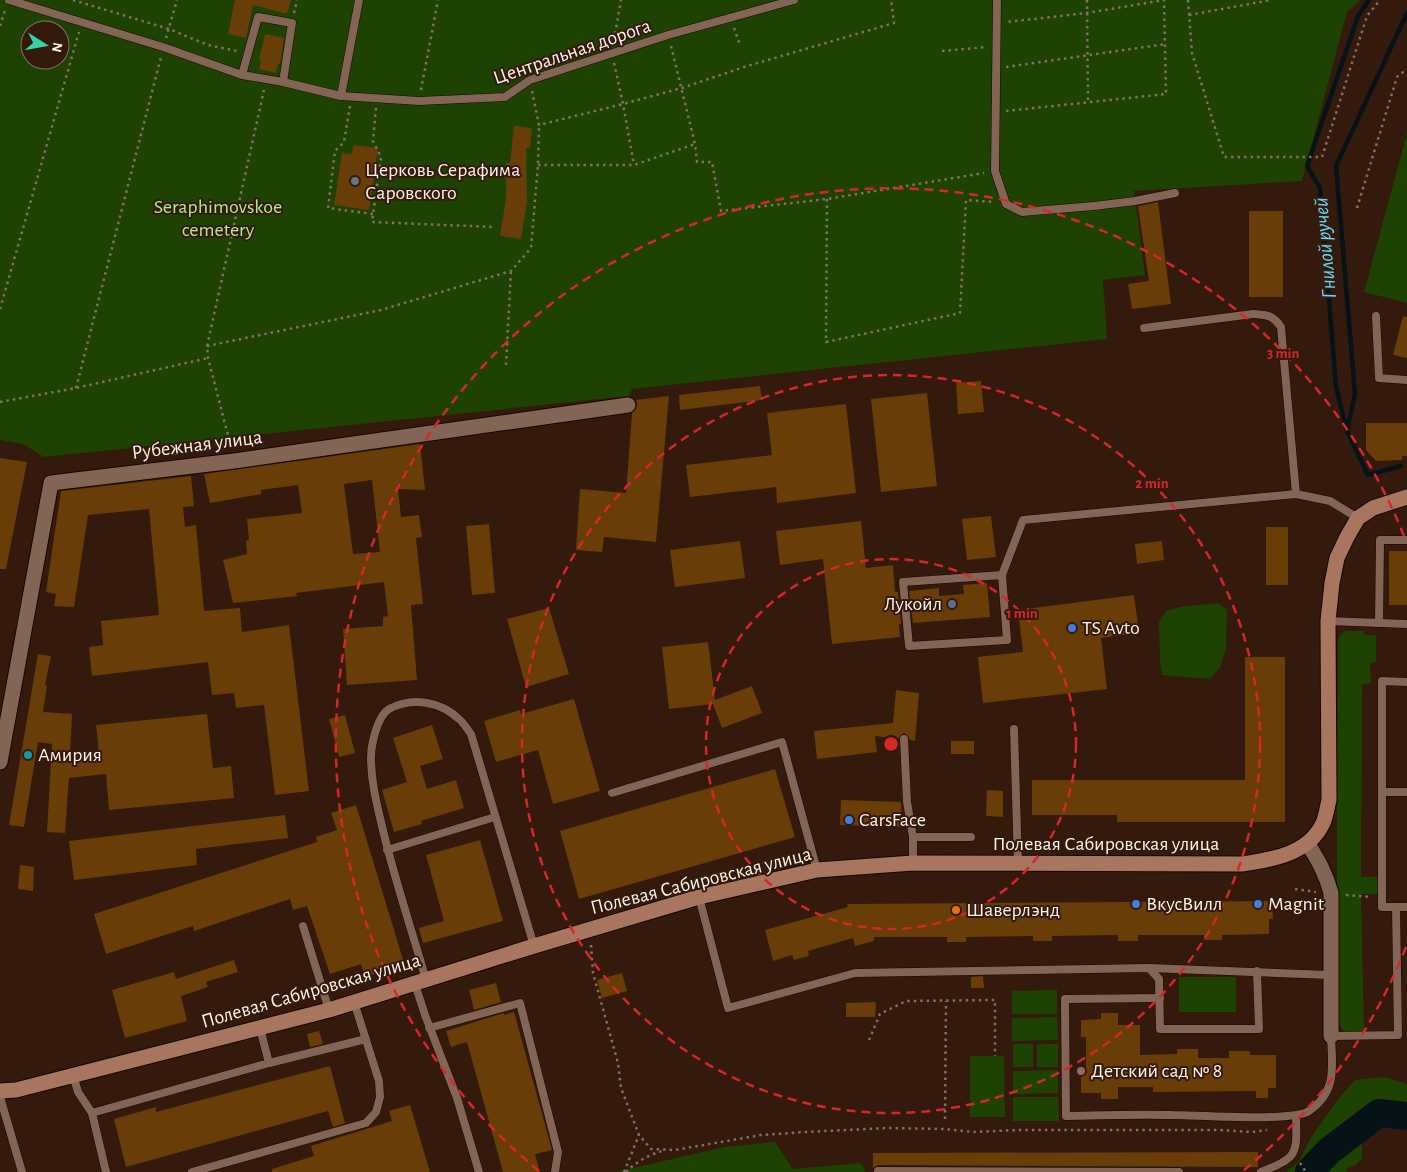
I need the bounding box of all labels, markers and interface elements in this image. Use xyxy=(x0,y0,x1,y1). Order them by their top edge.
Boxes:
street label: Центральная дорога xyxy=(491,16,653,88)
north arrow xyxy=(20,20,70,70)
text: N xyxy=(49,41,65,53)
place label: Церковь Серафима Саровского xyxy=(365,160,520,203)
marker: Церковь Серафима Саровского xyxy=(349,175,361,187)
park label: Seraphimovskoe cemetery xyxy=(154,197,282,240)
water label: Гнилой ручей xyxy=(1310,197,1341,299)
text: 3 min xyxy=(1267,346,1299,361)
street label: Рубежная улица xyxy=(131,427,263,463)
text: 2 min xyxy=(1135,476,1169,491)
place label: Лукойл xyxy=(884,594,942,614)
marker: Лукойл xyxy=(946,598,958,610)
text: 1 min xyxy=(1006,606,1038,621)
place label: TS Avto xyxy=(1082,618,1140,638)
marker: TS Avto xyxy=(1066,622,1078,634)
centre of rings xyxy=(882,735,900,753)
place label: Амирия xyxy=(38,745,102,765)
marker: Амирия xyxy=(22,749,34,761)
place label: CarsFace xyxy=(859,810,926,830)
marker: CarsFace xyxy=(843,814,855,826)
street label: Полевая Сабировская улица xyxy=(993,834,1219,854)
street label: Полевая Сабировская улица xyxy=(588,844,814,918)
place label: ВкусВилл xyxy=(1146,894,1222,914)
place label: Magnit xyxy=(1268,894,1325,914)
marker: ВкусВилл xyxy=(1130,898,1142,910)
marker: Magnit xyxy=(1252,898,1264,910)
place label: Шаверлэнд xyxy=(966,900,1060,920)
marker: Шаверлэнд xyxy=(950,904,962,916)
street label: Полевая Сабировская улица xyxy=(199,950,423,1032)
place label: Детский сад № 8 xyxy=(1091,1061,1222,1081)
marker: Детский сад № 8 xyxy=(1075,1065,1087,1077)

